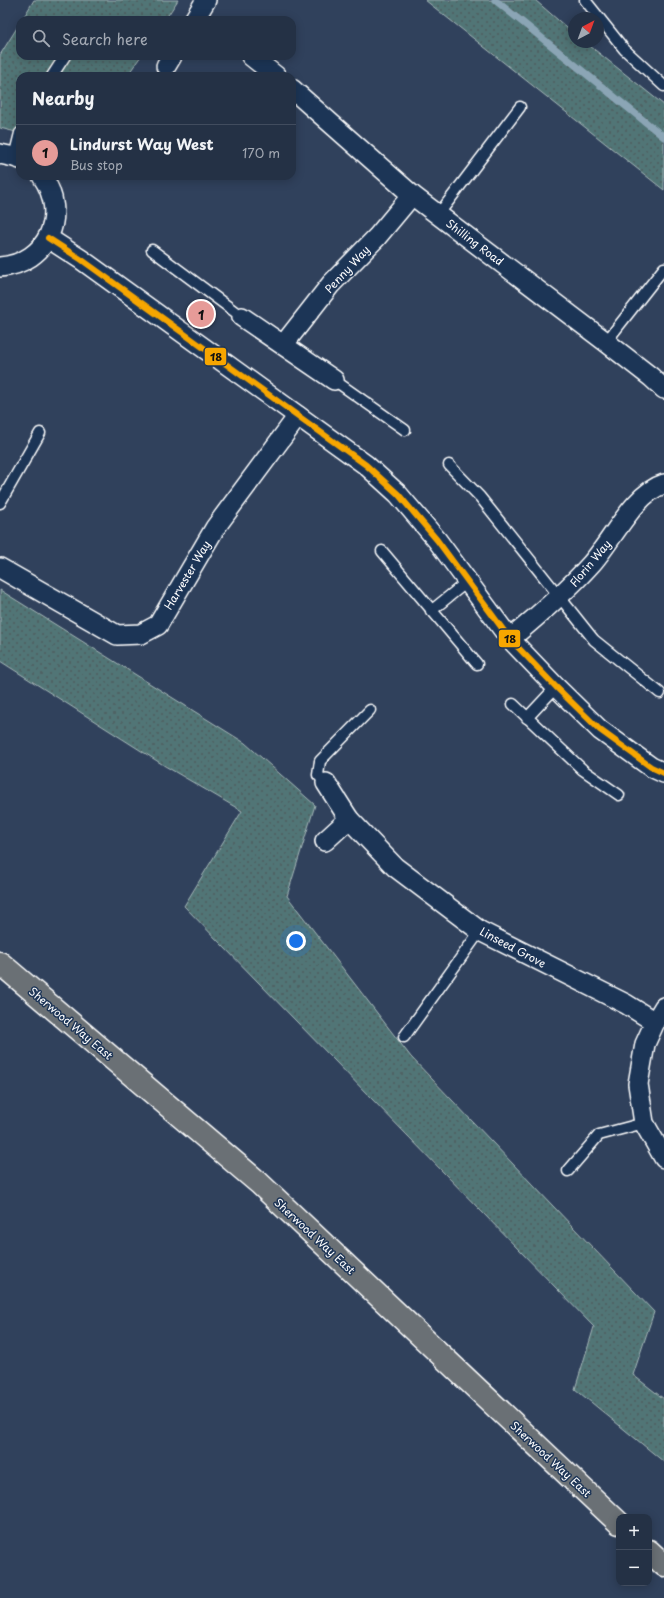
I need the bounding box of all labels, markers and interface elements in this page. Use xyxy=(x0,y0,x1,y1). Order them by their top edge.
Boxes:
north arrow xyxy=(568,12,604,48)
search box xyxy=(16,16,296,60)
icon: search xyxy=(30,27,52,49)
text: Search here xyxy=(62,27,148,50)
text: Nearby xyxy=(32,85,94,111)
text: Lindurst Way West xyxy=(70,132,214,155)
text: 1 xyxy=(42,143,48,162)
text: 170 m xyxy=(242,143,280,162)
text: Bus stop xyxy=(70,155,123,174)
street label: Shilling Road xyxy=(443,215,507,269)
street label: Penny Way xyxy=(320,241,374,297)
pin: 1 xyxy=(188,299,214,329)
line badge: 18 xyxy=(204,347,227,366)
text: 18 xyxy=(210,348,222,365)
street label: Florin Way xyxy=(565,536,615,590)
street label: Harvester Way xyxy=(160,537,214,613)
line badge: 18 xyxy=(498,629,521,648)
text: 18 xyxy=(504,630,516,647)
street label: Linseed Grove xyxy=(477,922,549,972)
your location xyxy=(286,931,306,951)
street label: Sherwood Way East xyxy=(25,983,117,1064)
street label: Sherwood Way East xyxy=(271,1194,360,1278)
street label: Sherwood Way East xyxy=(507,1417,596,1501)
map controls xyxy=(616,1514,652,1586)
button: + xyxy=(616,1514,652,1550)
button: − xyxy=(616,1550,652,1586)

